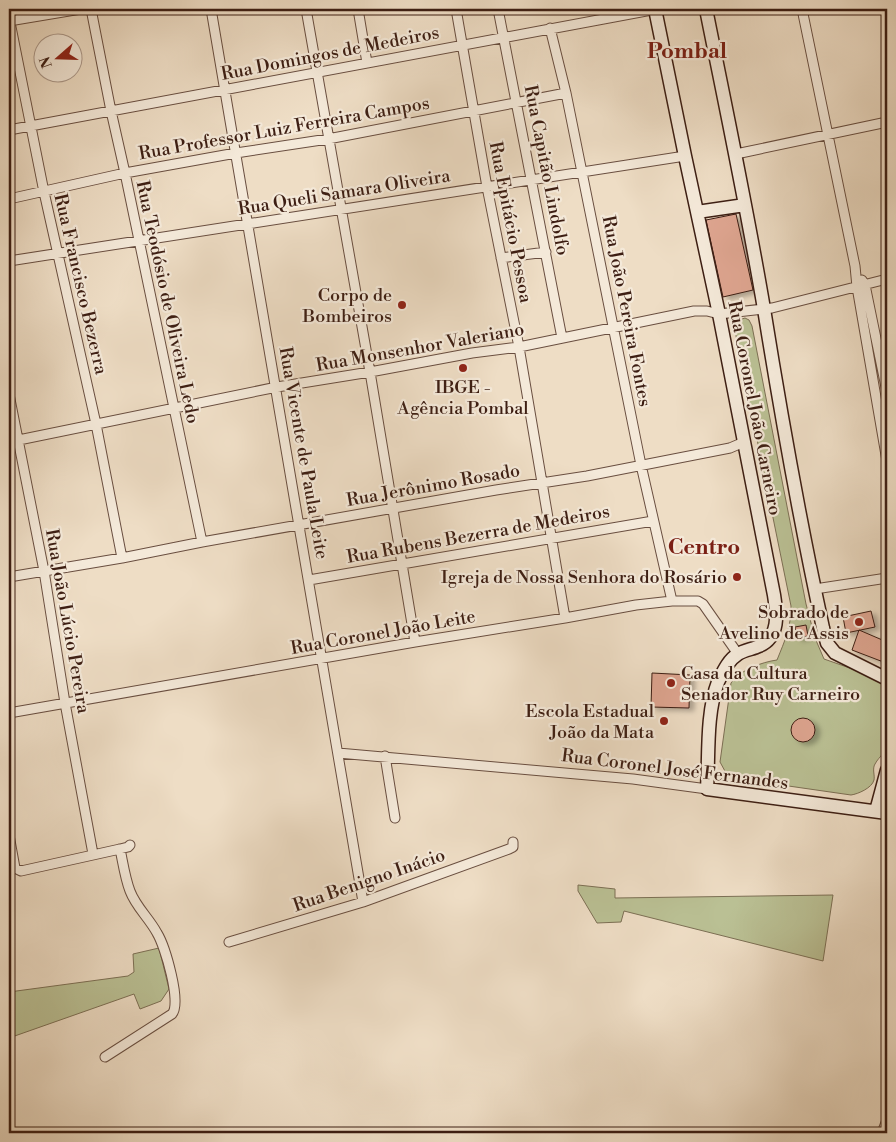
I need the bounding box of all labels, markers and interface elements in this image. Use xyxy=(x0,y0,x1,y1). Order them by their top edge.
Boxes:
street label: Rua Domingos de Medeiros xyxy=(219,21,441,86)
north arrow xyxy=(32,32,82,82)
district label: Pombal xyxy=(647,38,727,65)
text: N xyxy=(36,54,57,70)
street label: Rua Capitão Lindolfo xyxy=(519,83,574,257)
street label: Rua Professor Luiz Ferreira Campos xyxy=(137,92,431,165)
street label: Rua Epitácio Pessoa xyxy=(484,139,538,306)
street label: Rua Queli Samara Oliveira xyxy=(236,164,453,221)
street label: Rua Teodósio de Oliveira Ledo xyxy=(131,179,205,426)
street label: Rua Francisco Bezerra xyxy=(49,191,113,378)
street label: Rua João Pereira Fontes xyxy=(597,214,656,409)
place label: Corpo de Bombeiros xyxy=(302,284,392,328)
marker: Corpo de Bombeiros xyxy=(396,299,408,311)
street label: Rua Coronel João Carneiro xyxy=(722,299,787,517)
street label: Rua Monsenhor Valeriano xyxy=(314,318,526,377)
street label: Rua Vicente de Paula Leite xyxy=(273,345,334,561)
marker: IBGE - Agência Pombal xyxy=(457,362,469,374)
place label: IBGE - Agência Pombal xyxy=(396,376,529,420)
street label: Rua Jerônimo Rosado xyxy=(344,459,522,512)
street label: Rua Rubens Bezerra de Medeiros xyxy=(345,500,612,569)
street label: Rua João Lúcio Pereira xyxy=(40,527,95,716)
district label: Centro xyxy=(668,534,740,561)
place label: Igreja de Nossa Senhora do Rosário xyxy=(441,566,727,589)
marker: Igreja de Nossa Senhora do Rosário xyxy=(731,571,743,583)
place label: Sobrado de Avelino de Assis xyxy=(718,601,849,645)
street label: Rua Coronel João Leite xyxy=(289,605,477,660)
marker: Sobrado de Avelino de Assis xyxy=(853,616,865,628)
place label: Casa da Cultura Senador Ruy Carneiro xyxy=(681,662,860,706)
marker: Casa da Cultura Senador Ruy Carneiro xyxy=(665,677,677,689)
place label: Escola Estadual João da Mata xyxy=(525,700,655,744)
marker: Escola Estadual João da Mata xyxy=(658,715,670,727)
street label: Rua Coronel José Fernandes xyxy=(560,744,790,795)
street label: Rua Benigno Inácio xyxy=(290,844,448,917)

